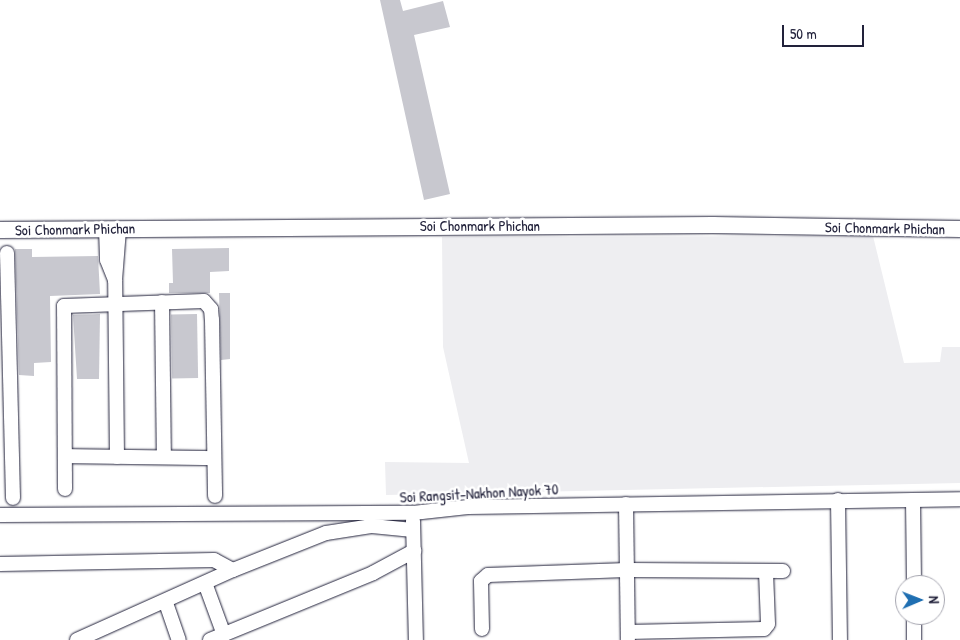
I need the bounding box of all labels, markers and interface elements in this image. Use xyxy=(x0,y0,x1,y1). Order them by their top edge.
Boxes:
scale bar xyxy=(785,15,868,47)
text: 50 m xyxy=(790,23,817,44)
street label: Soi Chonmark Phichan xyxy=(420,217,540,235)
street label: Soi Chonmark Phichan xyxy=(825,218,945,238)
street label: Soi Chonmark Phichan xyxy=(15,219,135,239)
street label: Soi Rangsit-Nakhon Nayok 70 xyxy=(399,480,559,506)
north arrow xyxy=(895,575,945,625)
text: N xyxy=(925,596,944,604)

